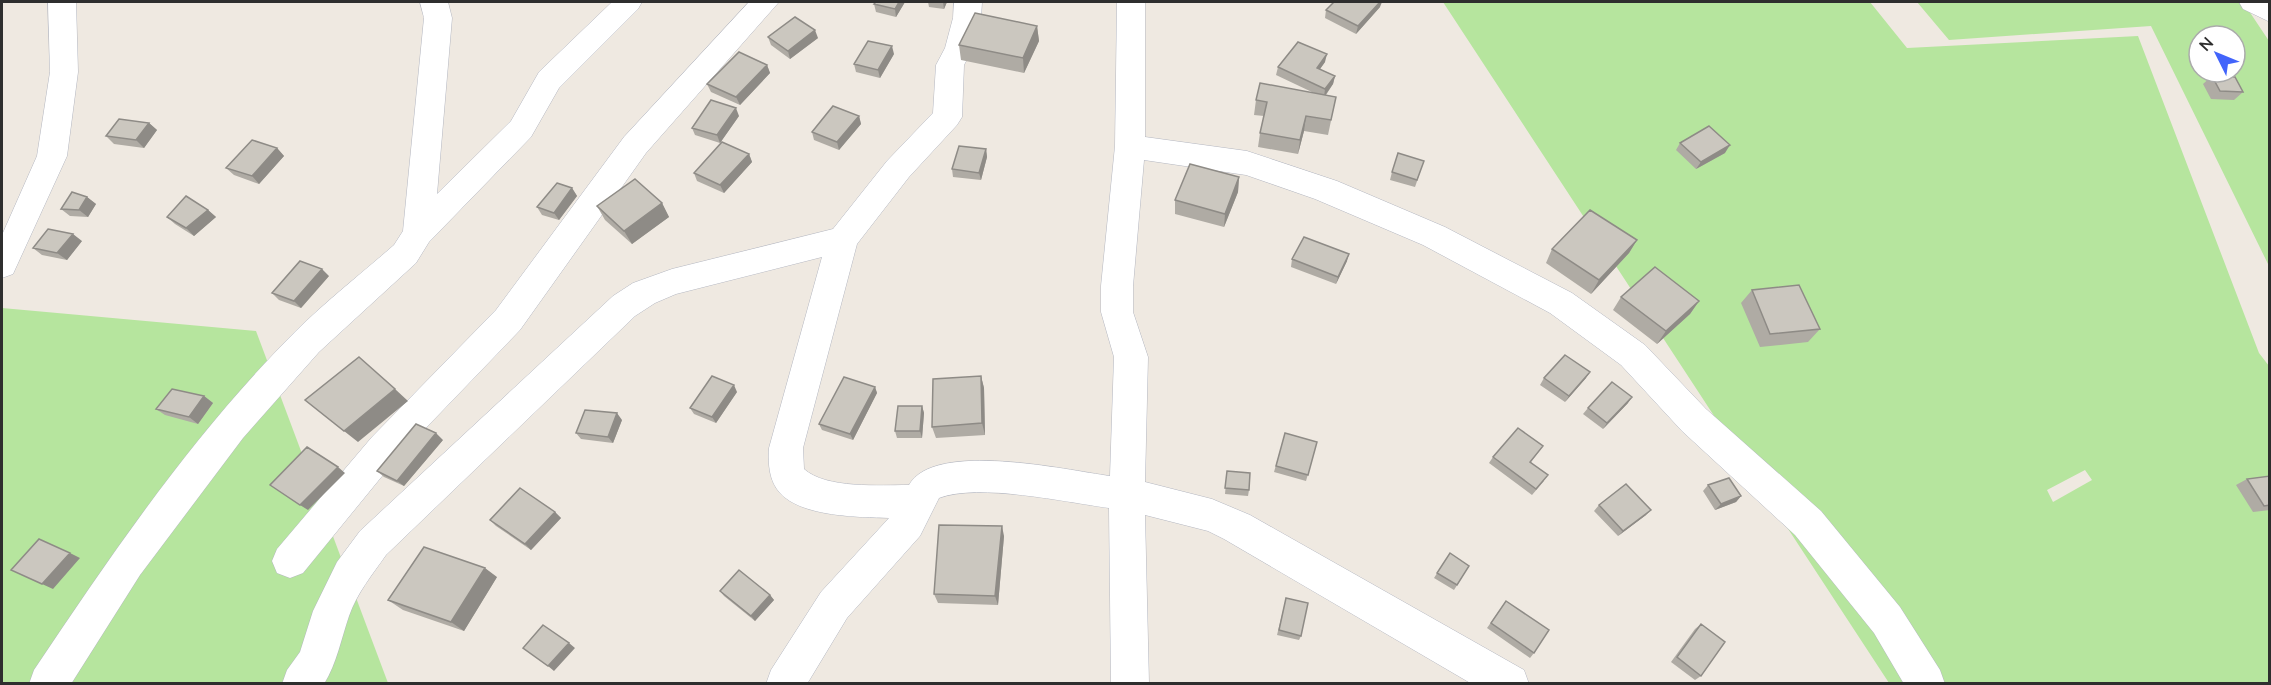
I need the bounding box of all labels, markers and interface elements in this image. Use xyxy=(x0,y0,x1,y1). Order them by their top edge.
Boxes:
north arrow xyxy=(2187,24,2247,84)
text: N xyxy=(2195,33,2219,56)

